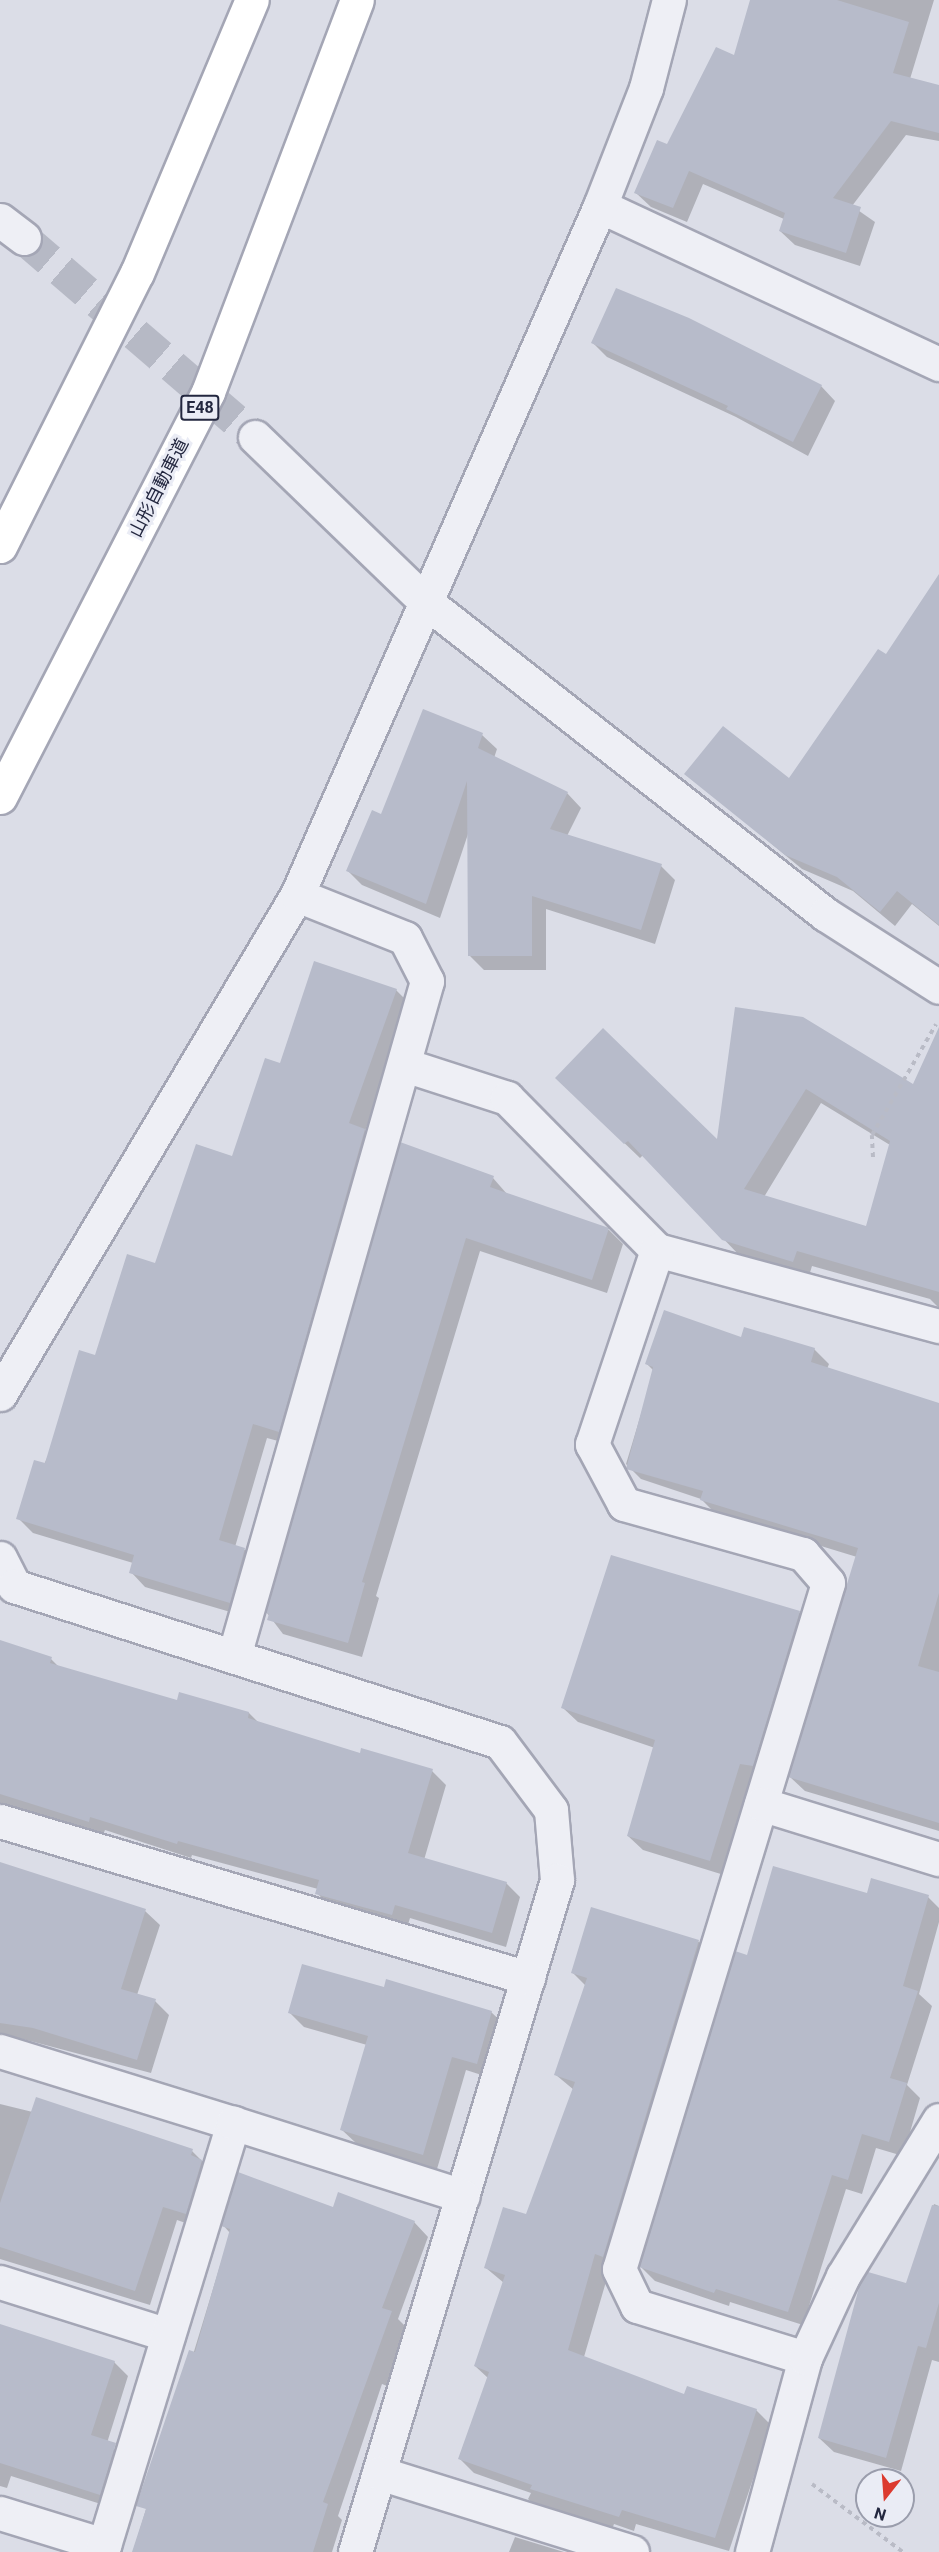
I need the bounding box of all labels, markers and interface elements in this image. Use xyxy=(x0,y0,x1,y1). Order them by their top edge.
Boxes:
road number: E48 xyxy=(179,395,221,421)
street label: 山形自動車道 xyxy=(125,435,193,541)
north arrow xyxy=(855,2468,915,2528)
text: N xyxy=(872,2503,888,2525)

